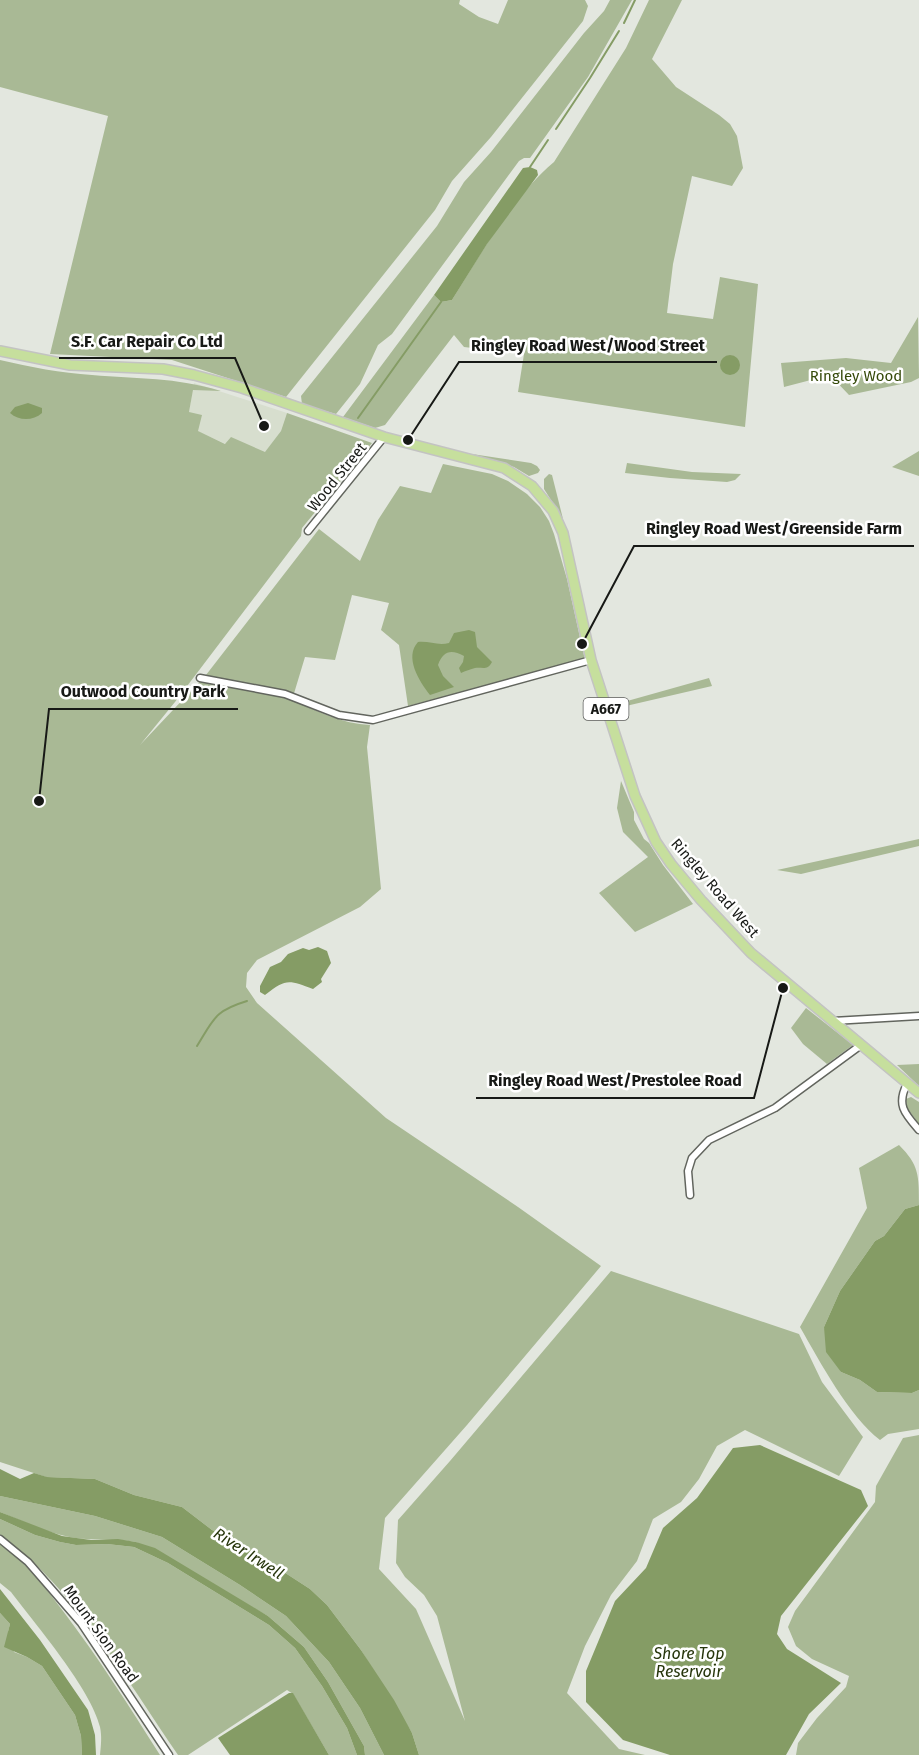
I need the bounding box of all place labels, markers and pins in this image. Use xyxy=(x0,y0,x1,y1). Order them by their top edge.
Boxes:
callout: S.F. Car Repair Co Ltd xyxy=(59,324,235,358)
callout: Ringley Road West/Wood Street xyxy=(459,328,717,362)
callout: Ringley Road West/Greenside Farm xyxy=(634,512,914,546)
callout: Outwood Country Park xyxy=(49,675,238,709)
callout: Ringley Road West/Prestolee Road xyxy=(476,1064,754,1098)

